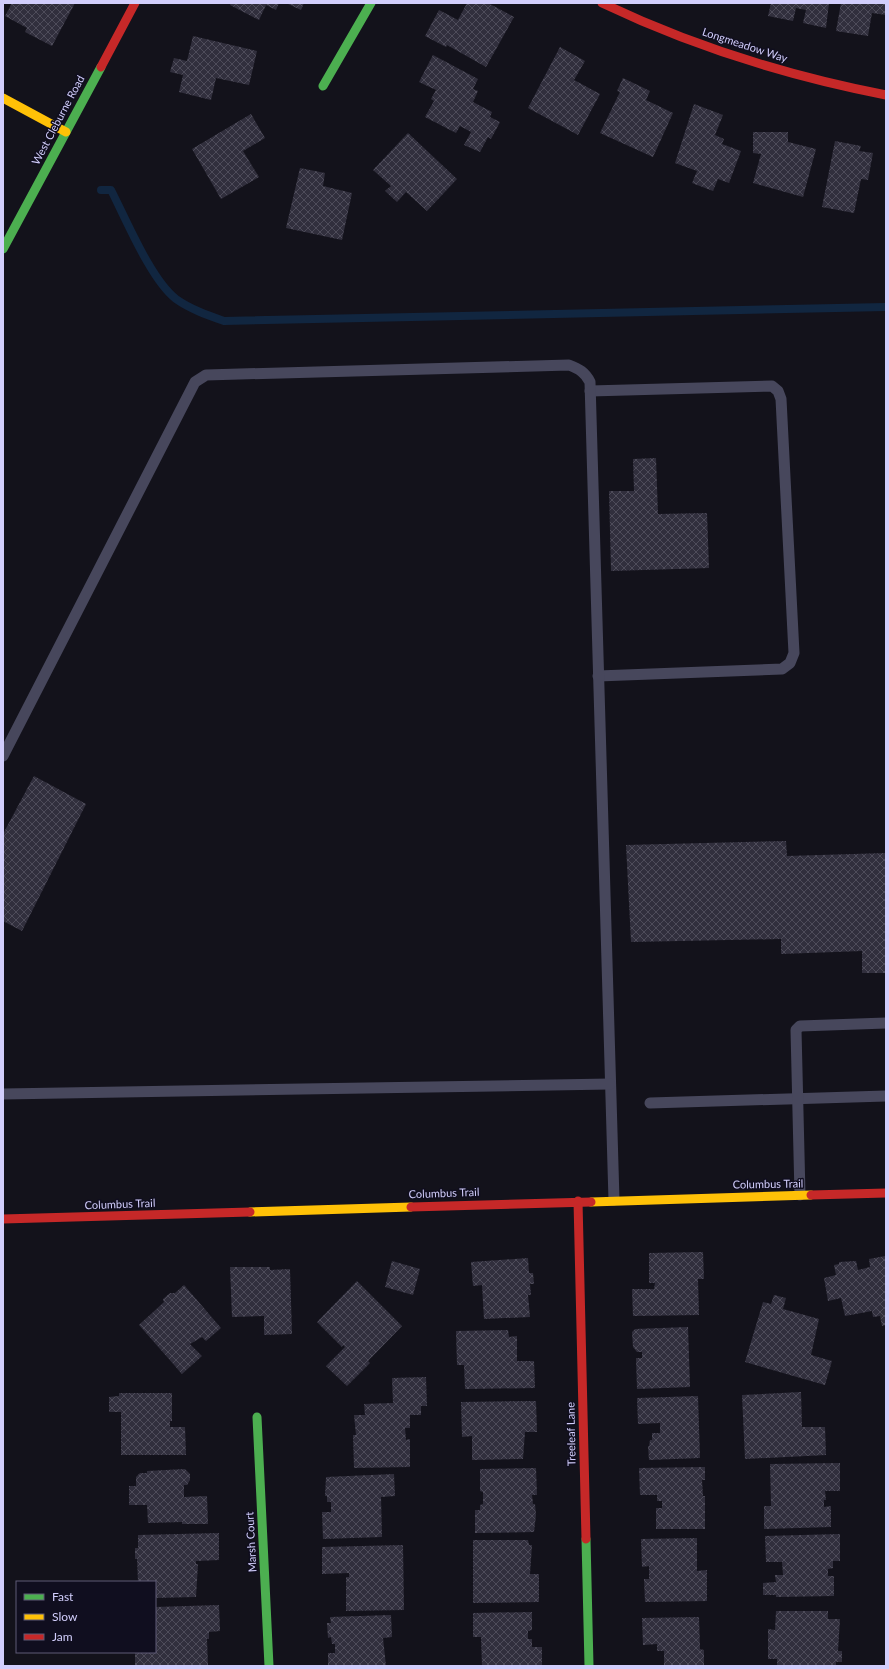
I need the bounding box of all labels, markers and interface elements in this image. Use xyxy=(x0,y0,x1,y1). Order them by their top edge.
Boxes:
street label: Longmeadow Way xyxy=(701,25,790,65)
street label: West Cleburne Road xyxy=(29,73,87,167)
street label: Columbus Trail xyxy=(733,1176,803,1191)
street label: Columbus Trail xyxy=(408,1185,480,1200)
street label: Columbus Trail xyxy=(84,1196,156,1211)
street label: Treeleaf Lane xyxy=(563,1402,578,1466)
street label: Marsh Court xyxy=(242,1511,259,1573)
legend xyxy=(16,1581,156,1653)
text: Fast xyxy=(52,1589,74,1604)
text: Slow xyxy=(52,1609,78,1624)
text: Jam xyxy=(52,1629,73,1644)

